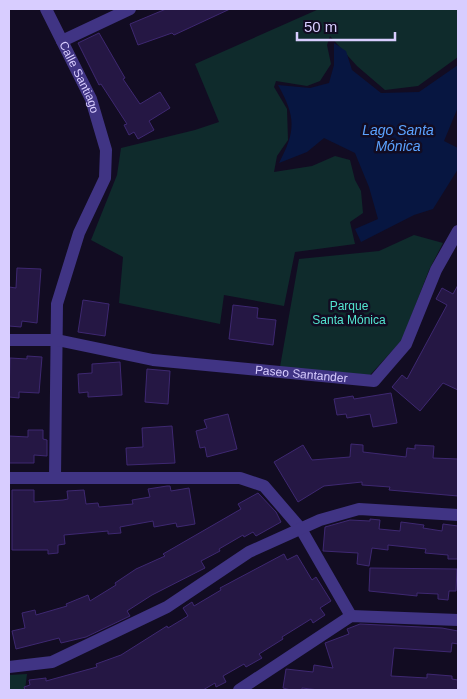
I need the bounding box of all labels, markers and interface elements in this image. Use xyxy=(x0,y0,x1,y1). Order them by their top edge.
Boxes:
scale bar xyxy=(297,10,394,42)
text: 50 m xyxy=(304,18,337,35)
street label: Calle Santiago xyxy=(56,39,102,115)
water label: Lago Santa Mónica xyxy=(362,122,434,154)
park label: Parque Santa Mónica xyxy=(312,299,386,327)
street label: Paseo Santander xyxy=(254,363,348,385)

